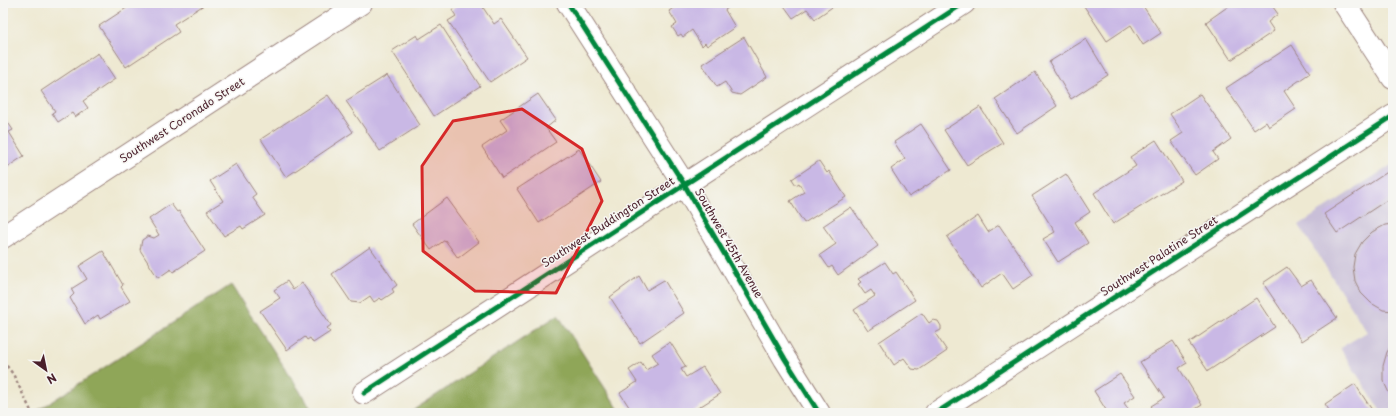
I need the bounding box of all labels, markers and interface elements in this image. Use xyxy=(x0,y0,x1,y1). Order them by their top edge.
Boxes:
street label: Southwest Coronado Street xyxy=(116,72,248,167)
street label: Southwest Buddington Street xyxy=(538,172,678,271)
street label: Southwest 45th Avenue xyxy=(691,185,768,301)
street label: Southwest Palatine Street xyxy=(1097,211,1221,300)
north arrow xyxy=(26,350,66,390)
text: N xyxy=(43,369,60,388)

